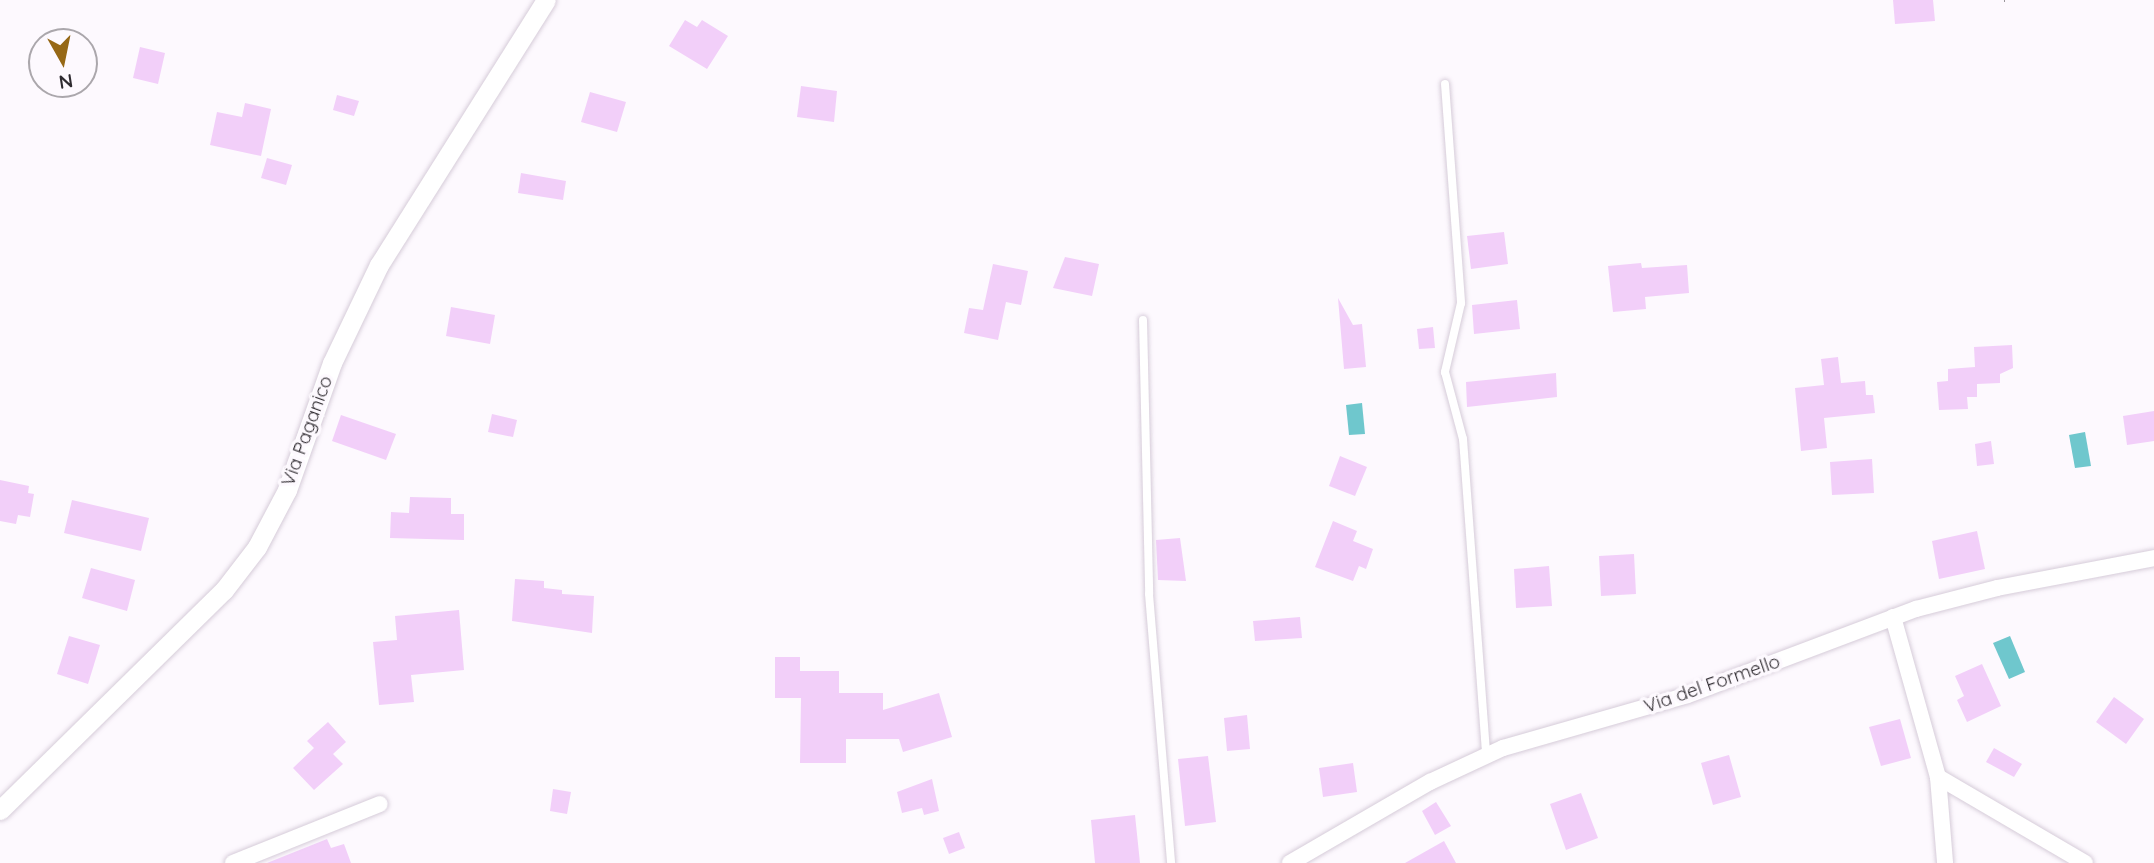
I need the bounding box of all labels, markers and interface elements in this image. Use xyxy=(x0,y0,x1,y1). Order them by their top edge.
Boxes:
north arrow xyxy=(28,28,98,98)
text: N xyxy=(57,69,75,95)
street label: Via Paganico xyxy=(276,373,338,489)
street label: Via del Formello xyxy=(1641,650,1783,718)

